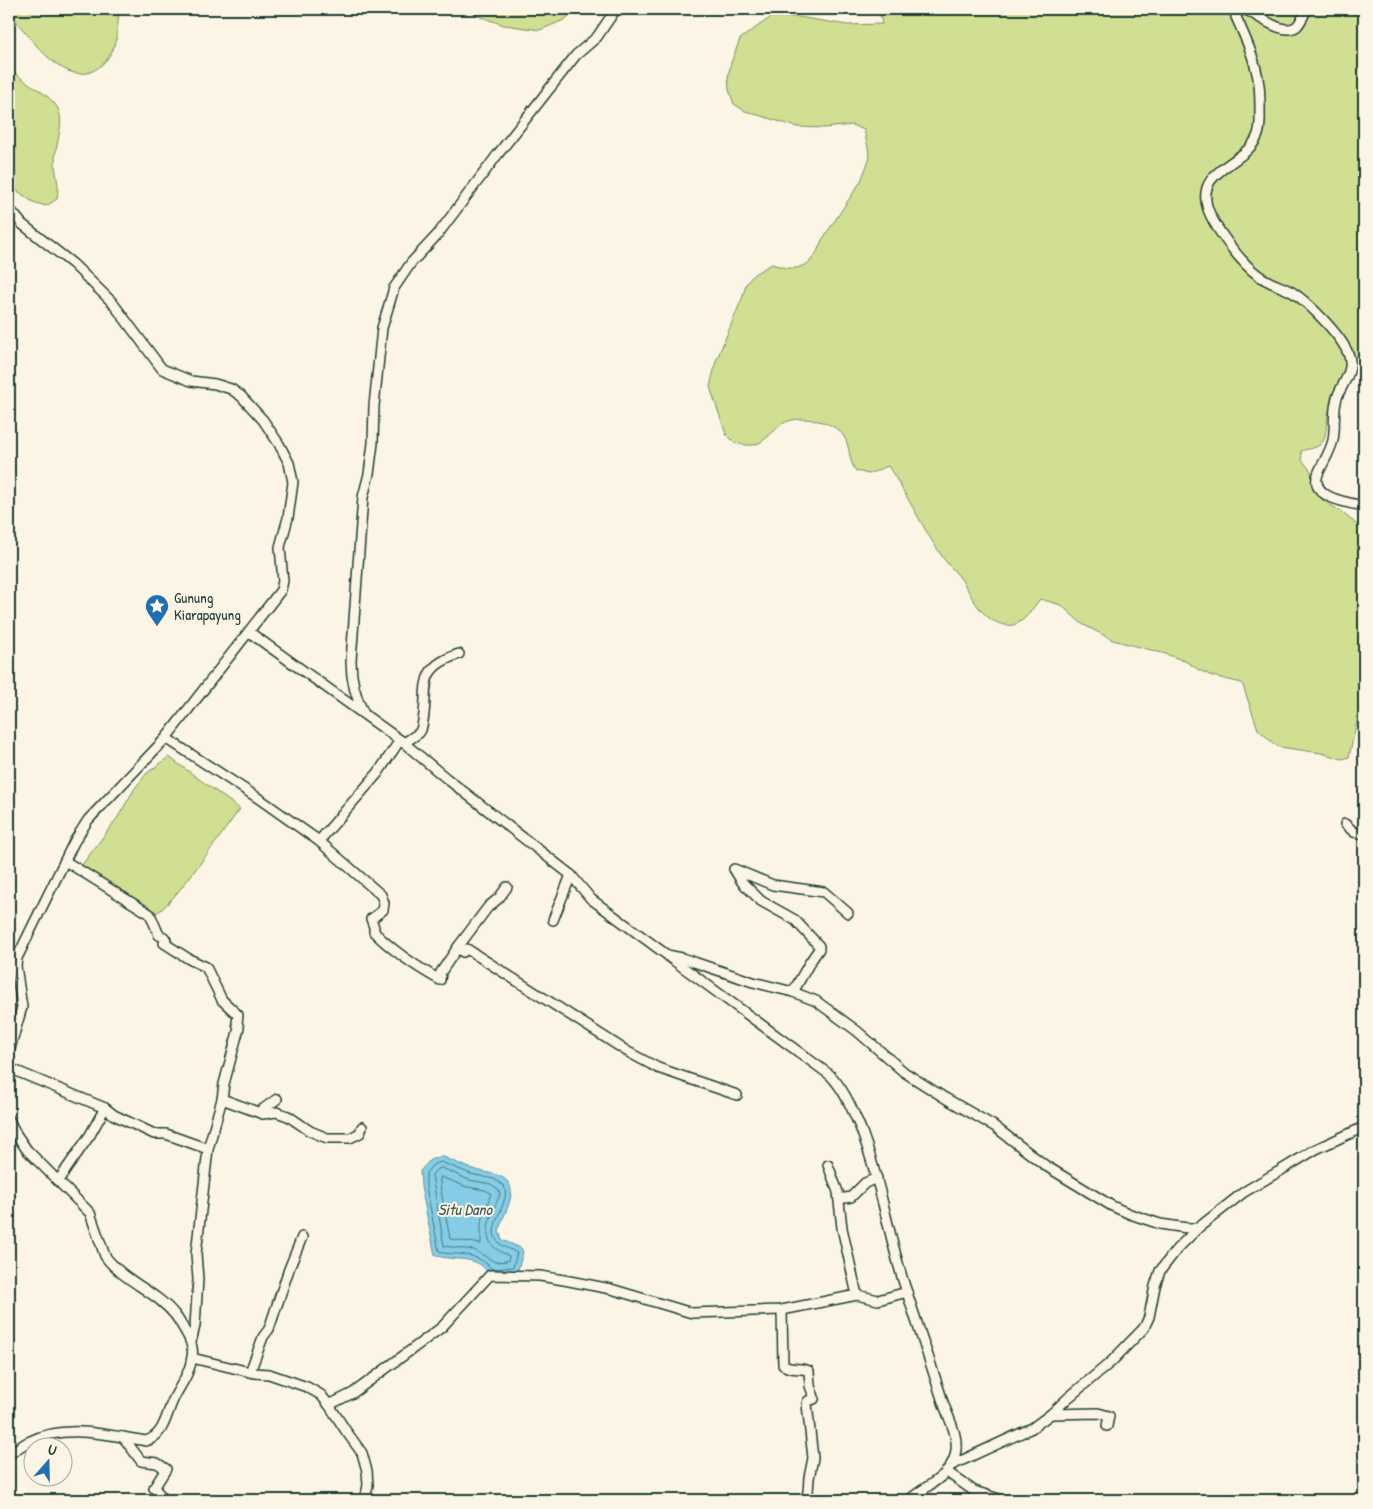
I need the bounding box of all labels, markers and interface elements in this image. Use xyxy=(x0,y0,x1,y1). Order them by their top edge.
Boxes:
place label: Gunung Kiarapayung xyxy=(174,587,241,625)
place icon: Gunung Kiarapayung xyxy=(144,593,170,627)
water label: Situ Dano xyxy=(438,1198,494,1220)
north arrow xyxy=(22,1436,72,1486)
text: U xyxy=(46,1439,60,1460)

